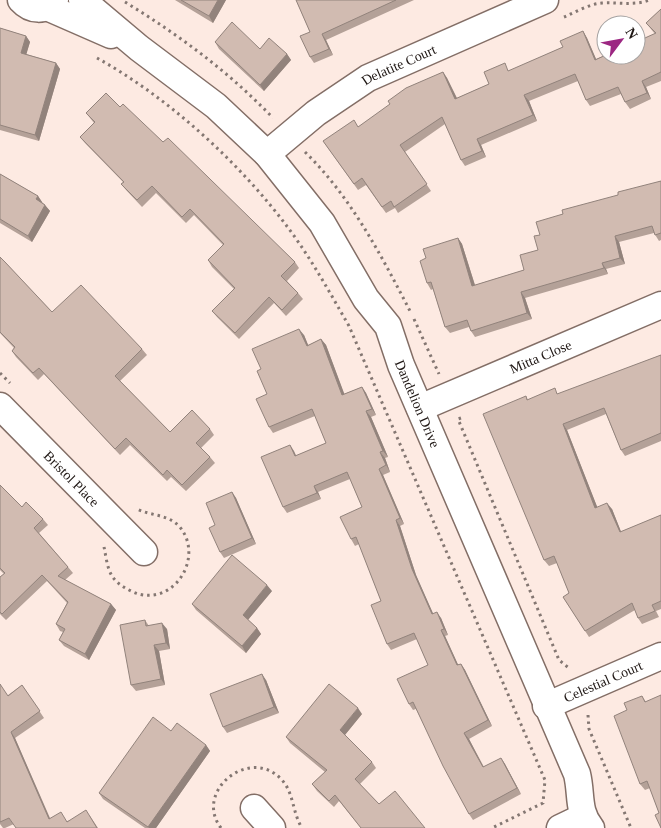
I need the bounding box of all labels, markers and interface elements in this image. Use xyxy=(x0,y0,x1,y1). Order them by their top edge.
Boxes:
north arrow xyxy=(596,15,646,65)
text: N xyxy=(623,25,641,42)
street label: Delatite Court xyxy=(358,42,438,88)
street label: Mitta Close xyxy=(507,337,574,376)
street label: Dandelion Drive xyxy=(392,358,443,450)
street label: Bristol Place xyxy=(41,448,102,510)
street label: Celestial Court xyxy=(561,658,645,705)

